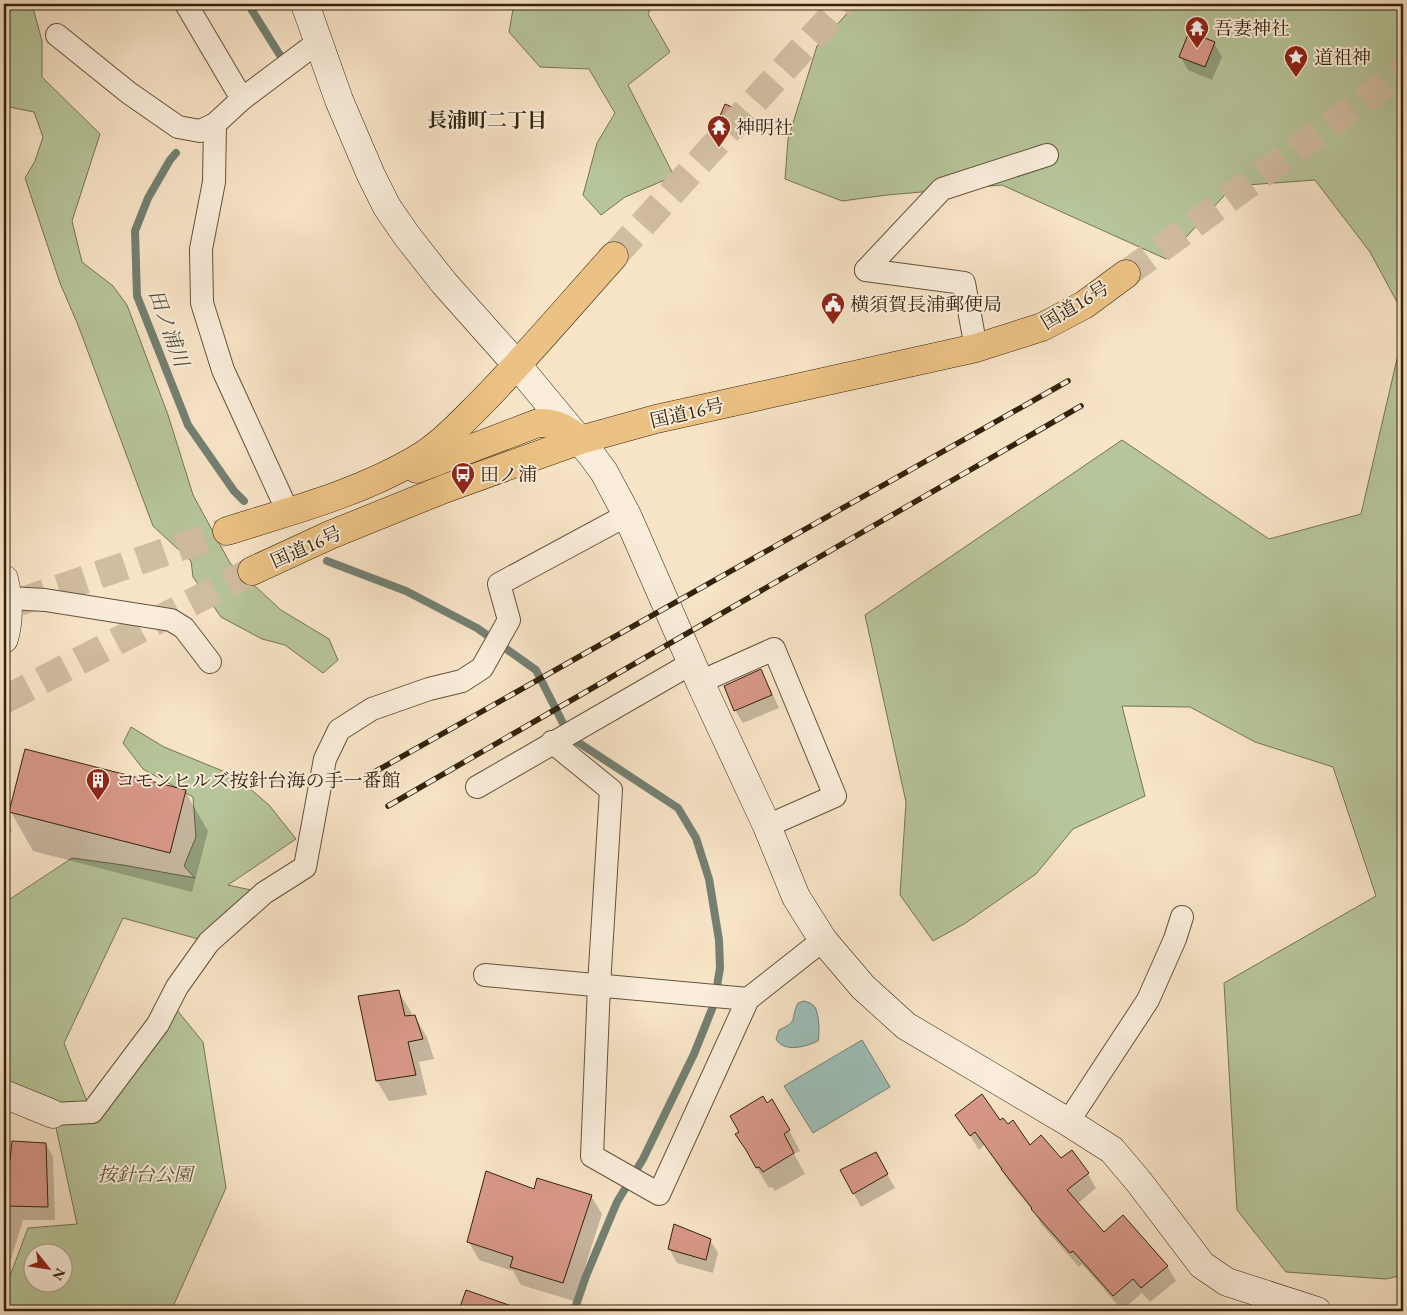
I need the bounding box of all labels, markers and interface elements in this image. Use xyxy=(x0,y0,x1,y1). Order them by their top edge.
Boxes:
temple icon: 吾妻神社 xyxy=(1184,15,1210,49)
place label: 吾妻神社 xyxy=(1214,16,1290,41)
place icon: 道祖神 xyxy=(1283,44,1309,78)
place label: 道祖神 xyxy=(1314,45,1371,70)
district label: 長浦町二丁目 xyxy=(427,107,547,133)
temple icon: 神明社 xyxy=(706,114,732,148)
place label: 神明社 xyxy=(736,115,793,140)
street label: 国道16号 xyxy=(1036,275,1114,335)
water label: 田ノ浦川 xyxy=(143,286,196,372)
public building icon: 横須賀長浦郵便局 xyxy=(820,291,846,325)
place label: 横須賀長浦郵便局 xyxy=(850,292,1002,317)
street label: 国道16号 xyxy=(648,392,726,434)
bus stop icon: 田ノ浦 xyxy=(450,461,476,495)
place label: 田ノ浦 xyxy=(480,462,537,487)
street label: 国道16号 xyxy=(267,520,345,574)
building icon: コモンヒルズ按針台海の手一番館 xyxy=(85,767,111,801)
place label: コモンヒルズ按針台海の手一番館 xyxy=(116,768,400,793)
park label: 按針台公園 xyxy=(97,1162,195,1187)
north arrow xyxy=(22,1242,72,1292)
text: N xyxy=(48,1265,70,1284)

